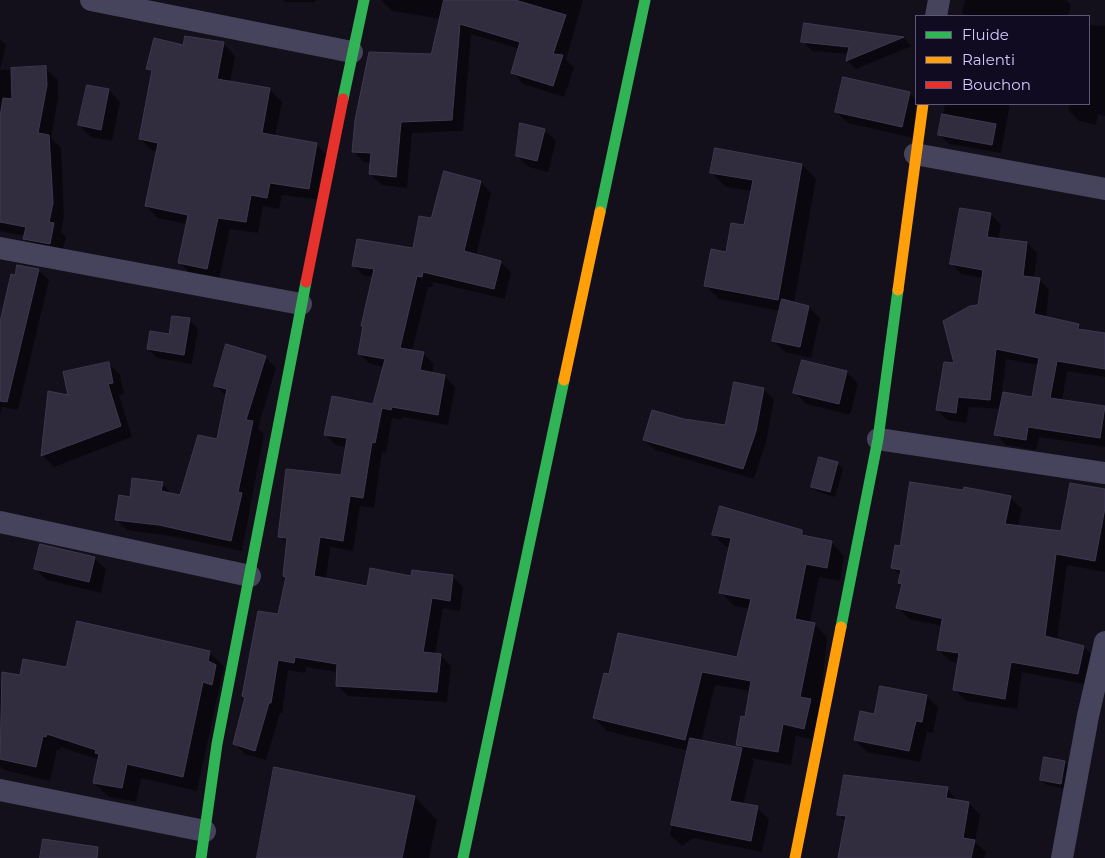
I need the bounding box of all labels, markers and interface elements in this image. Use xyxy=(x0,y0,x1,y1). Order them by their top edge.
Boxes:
legend xyxy=(915,15,1090,105)
text: Fluide xyxy=(962,25,1009,44)
text: Ralenti xyxy=(962,50,1015,69)
text: Bouchon xyxy=(962,75,1031,94)

